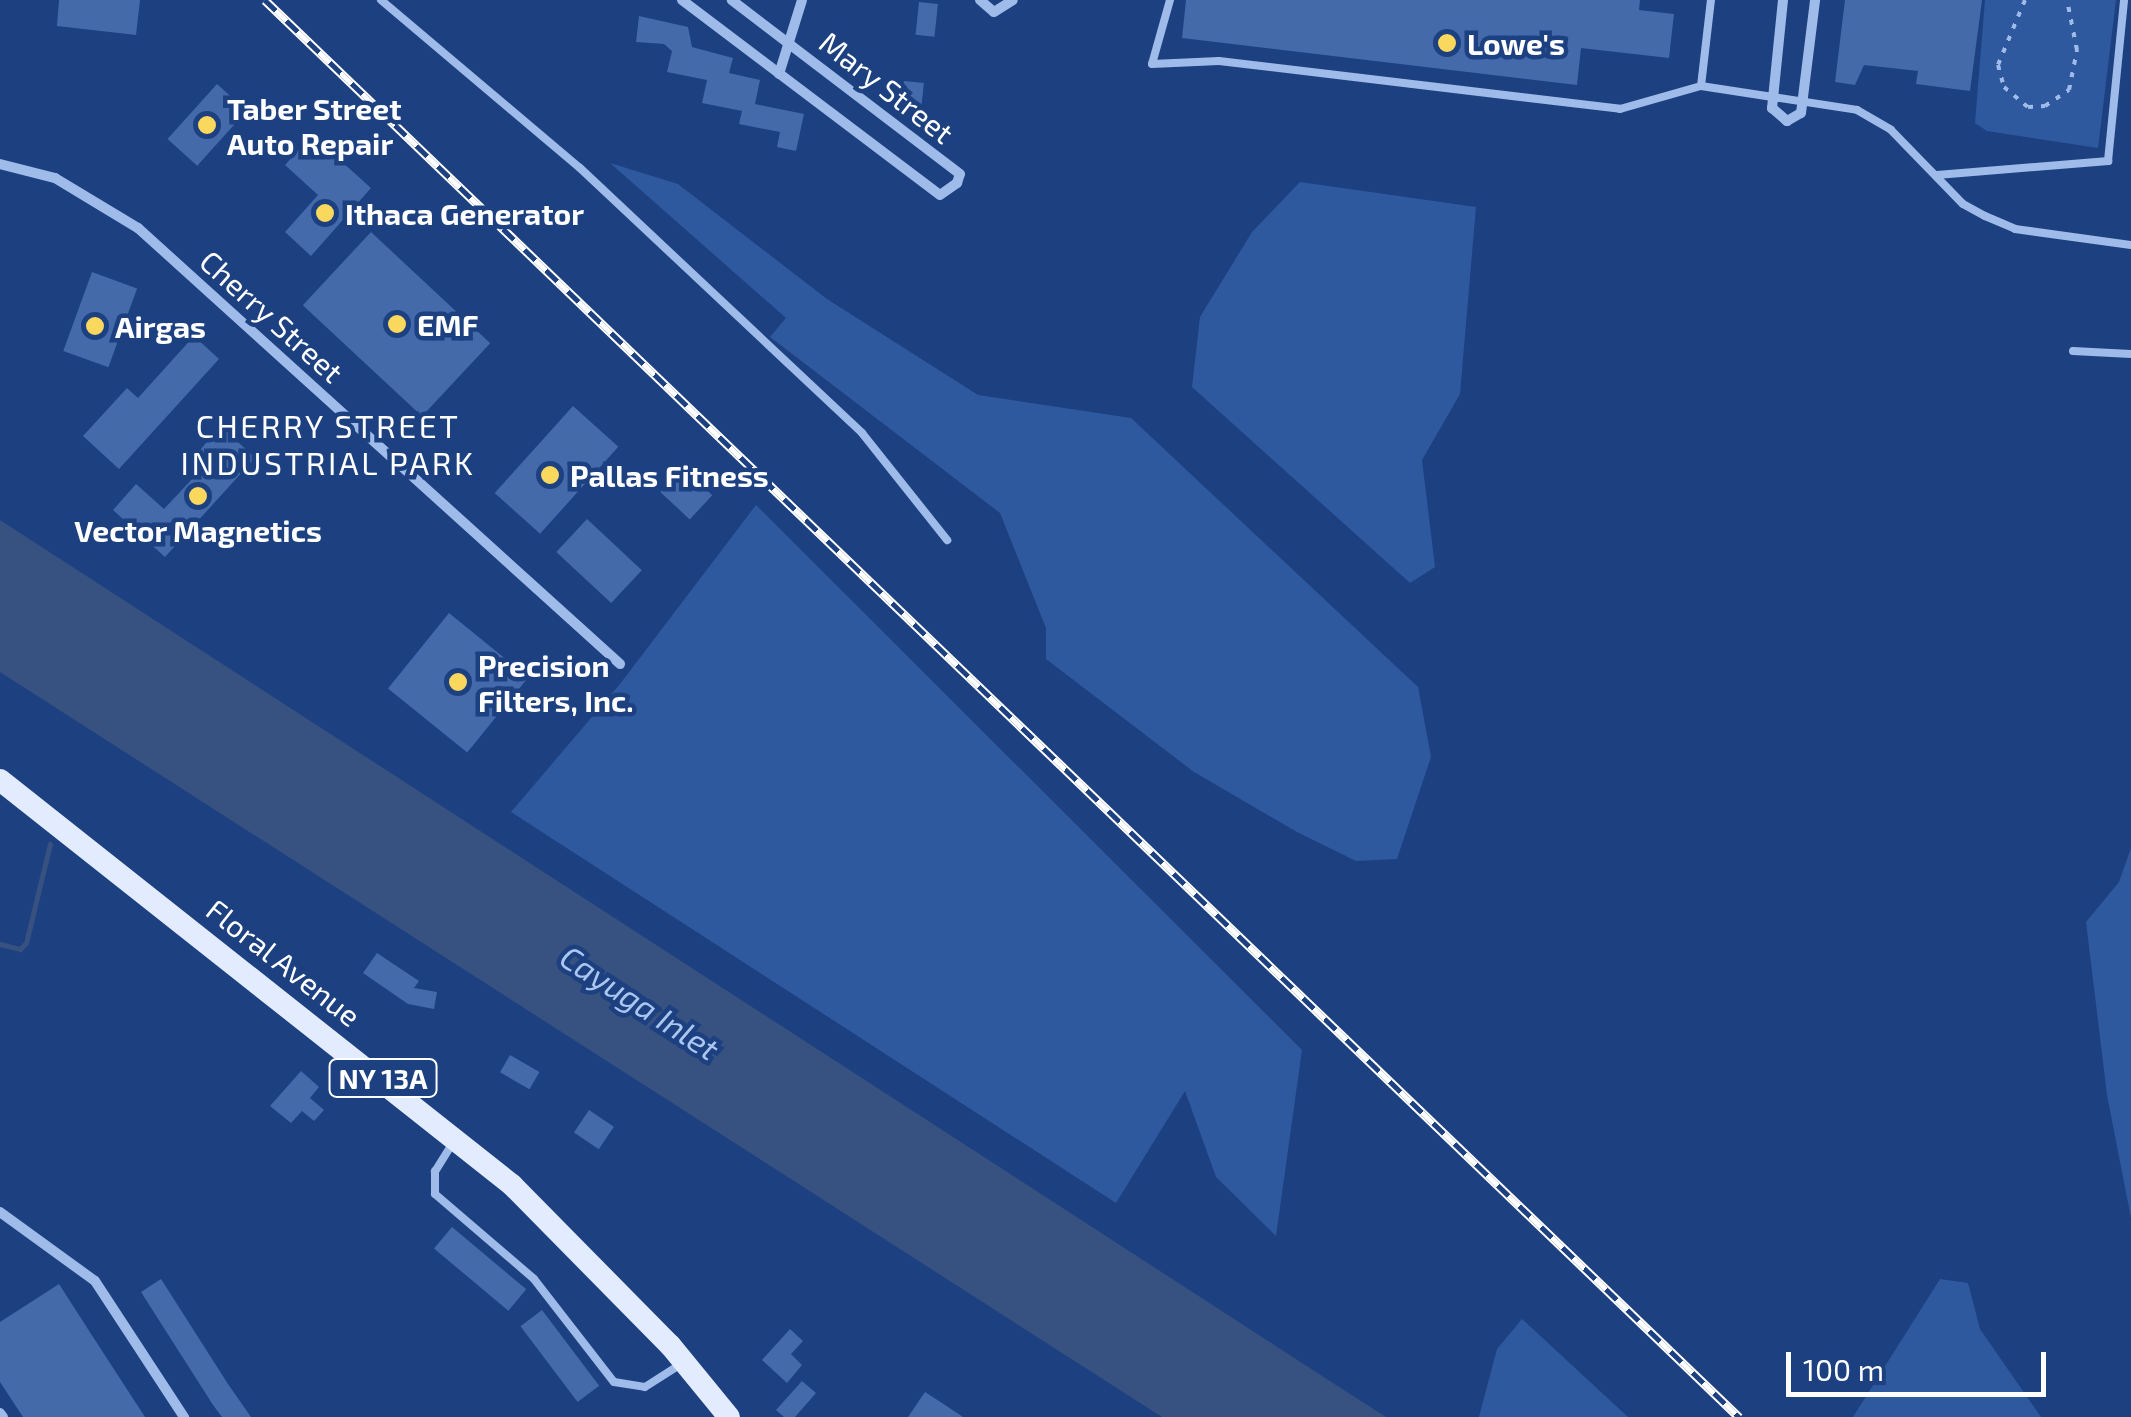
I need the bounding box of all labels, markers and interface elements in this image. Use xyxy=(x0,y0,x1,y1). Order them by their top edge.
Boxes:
street label: Mary Street xyxy=(813,23,961,151)
place label: Lowe's xyxy=(1467,25,1565,61)
marker: Lowe's xyxy=(1436,32,1458,54)
place label: Taber Street Auto Repair xyxy=(227,90,402,160)
marker: Taber Street Auto Repair xyxy=(196,114,218,136)
place label: Ithaca Generator xyxy=(345,195,584,231)
marker: Ithaca Generator xyxy=(314,202,336,224)
street label: Cherry Street xyxy=(193,242,351,390)
place label: EMF xyxy=(417,306,478,342)
place label: Airgas xyxy=(115,308,206,344)
marker: EMF xyxy=(386,313,408,335)
marker: Airgas xyxy=(84,315,106,337)
district label: CHERRY STREET INDUSTRIAL PARK xyxy=(180,407,476,482)
place label: Pallas Fitness xyxy=(570,457,769,493)
marker: Pallas Fitness xyxy=(539,464,561,486)
marker: Vector Magnetics xyxy=(187,485,209,507)
place label: Vector Magnetics xyxy=(74,512,322,548)
place label: Precision Filters, Inc. xyxy=(478,647,634,718)
marker: Precision Filters, Inc. xyxy=(447,671,469,693)
street label: Floral Avenue xyxy=(199,890,369,1034)
water label: Cayuga Inlet xyxy=(554,937,726,1067)
road number: NY 13A xyxy=(328,1055,438,1101)
scale bar xyxy=(1791,1332,2051,1394)
text: 100 m xyxy=(1803,1351,1884,1387)

